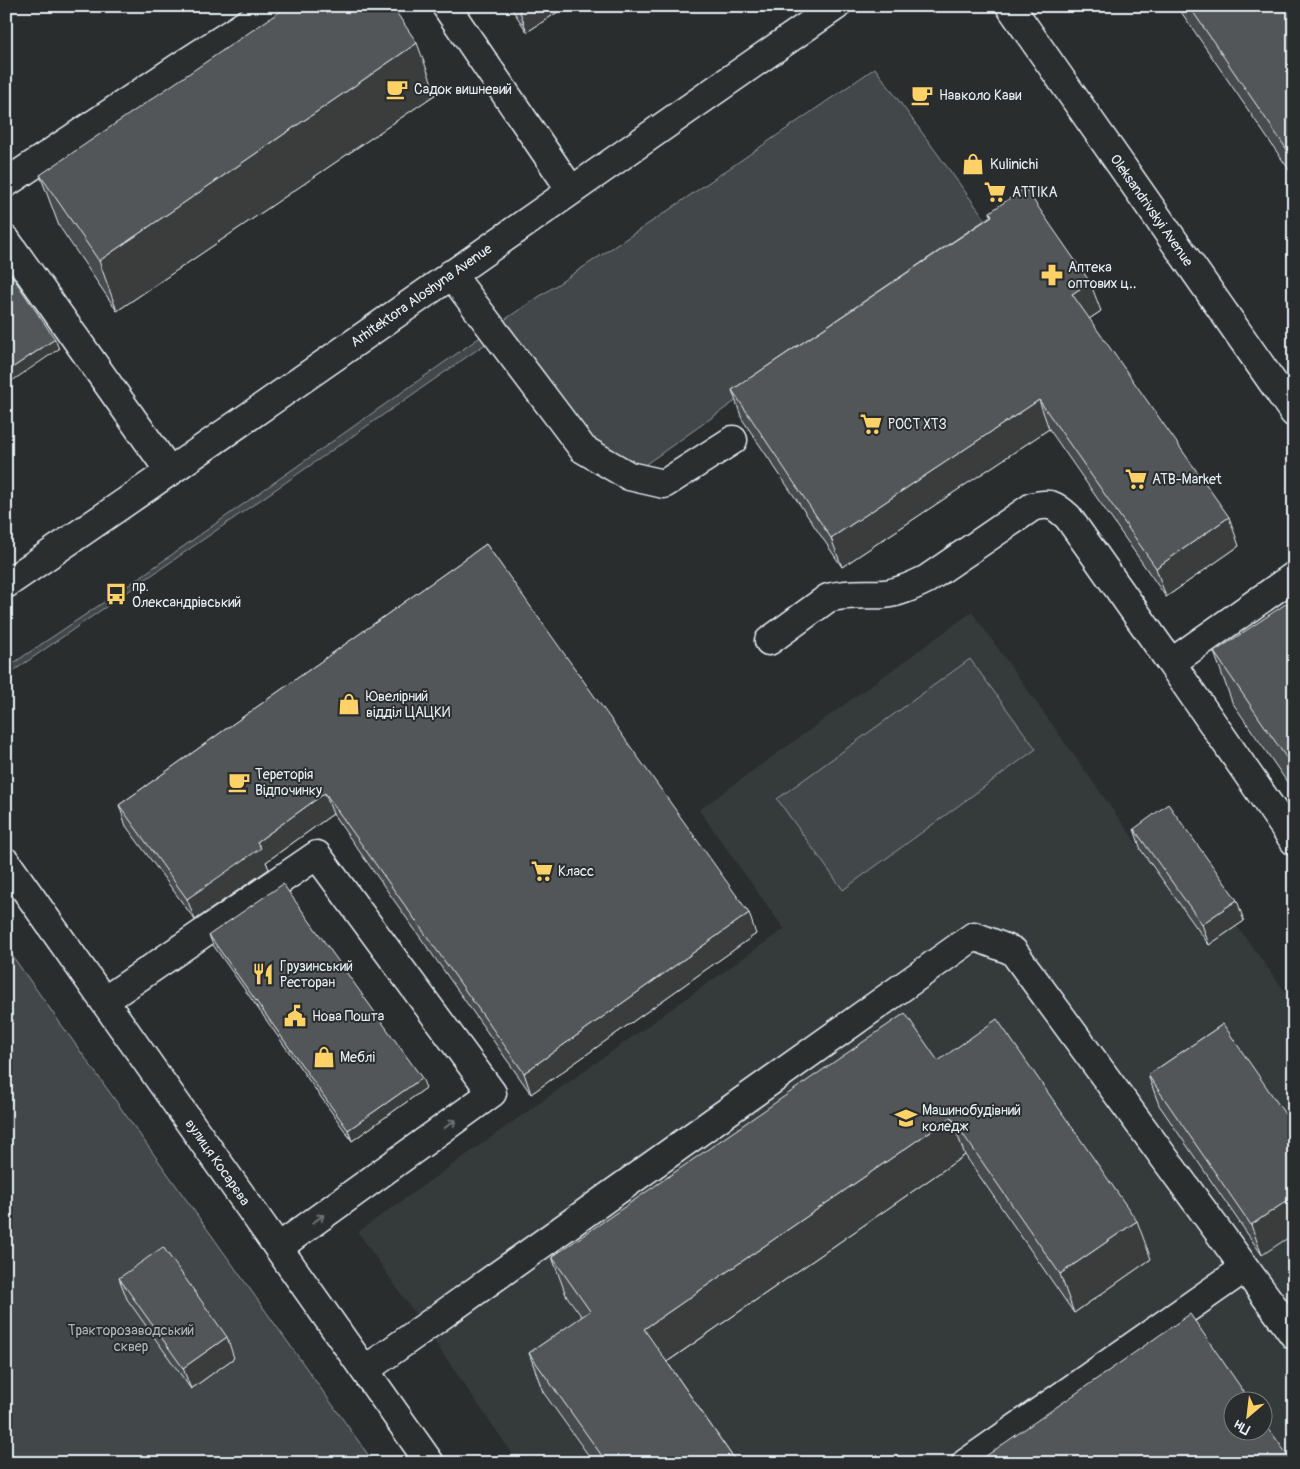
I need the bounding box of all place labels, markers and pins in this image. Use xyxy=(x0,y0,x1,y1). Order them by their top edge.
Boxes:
cafe icon: Садок вишневий xyxy=(384,76,410,102)
place label: Садок вишневий xyxy=(414,81,512,98)
cafe icon: Навколо Кави xyxy=(909,82,935,108)
place label: Навколо Кави xyxy=(939,87,1022,104)
shop icon: Kulinichi xyxy=(960,151,986,177)
place label: Kulinichi xyxy=(990,156,1038,173)
supermarket icon: АТТІКА xyxy=(982,179,1008,205)
place label: АТТІКА xyxy=(1012,184,1058,201)
place label: Аптека оптових ц‥ xyxy=(1068,259,1137,292)
pharmacy icon: Аптека оптових ц‥ xyxy=(1039,262,1065,288)
supermarket icon: РОСТ ХТЗ xyxy=(858,411,884,437)
place label: РОСТ ХТЗ xyxy=(888,416,947,433)
supermarket icon: ATB-Market xyxy=(1123,466,1149,492)
place label: ATB-Market xyxy=(1152,471,1222,488)
place label: пр. Олександрівський xyxy=(132,578,241,611)
bus stop icon: пр. Олександрівський xyxy=(103,581,129,607)
place label: Ювелірний відділ ЦАЦКИ xyxy=(366,688,451,721)
shop icon: Ювелірний відділ ЦАЦКИ xyxy=(336,691,362,717)
place label: Тереторія Відпочинку xyxy=(255,766,322,799)
cafe icon: Тереторія Відпочинку xyxy=(226,769,252,795)
supermarket icon: Класс xyxy=(529,858,555,884)
place label: Класс xyxy=(558,863,594,880)
place label: Грузинський Ресторан xyxy=(280,958,353,991)
restaurant icon: Грузинський Ресторан xyxy=(250,961,276,987)
public building icon: Нова Пошта xyxy=(282,1003,308,1029)
place label: Нова Пошта xyxy=(312,1008,384,1025)
shop icon: Меблі xyxy=(311,1044,337,1070)
place label: Меблі xyxy=(340,1049,375,1066)
place label: Машинобудівний коледж xyxy=(922,1102,1021,1135)
school or university icon: Машинобудівний коледж xyxy=(893,1105,919,1131)

